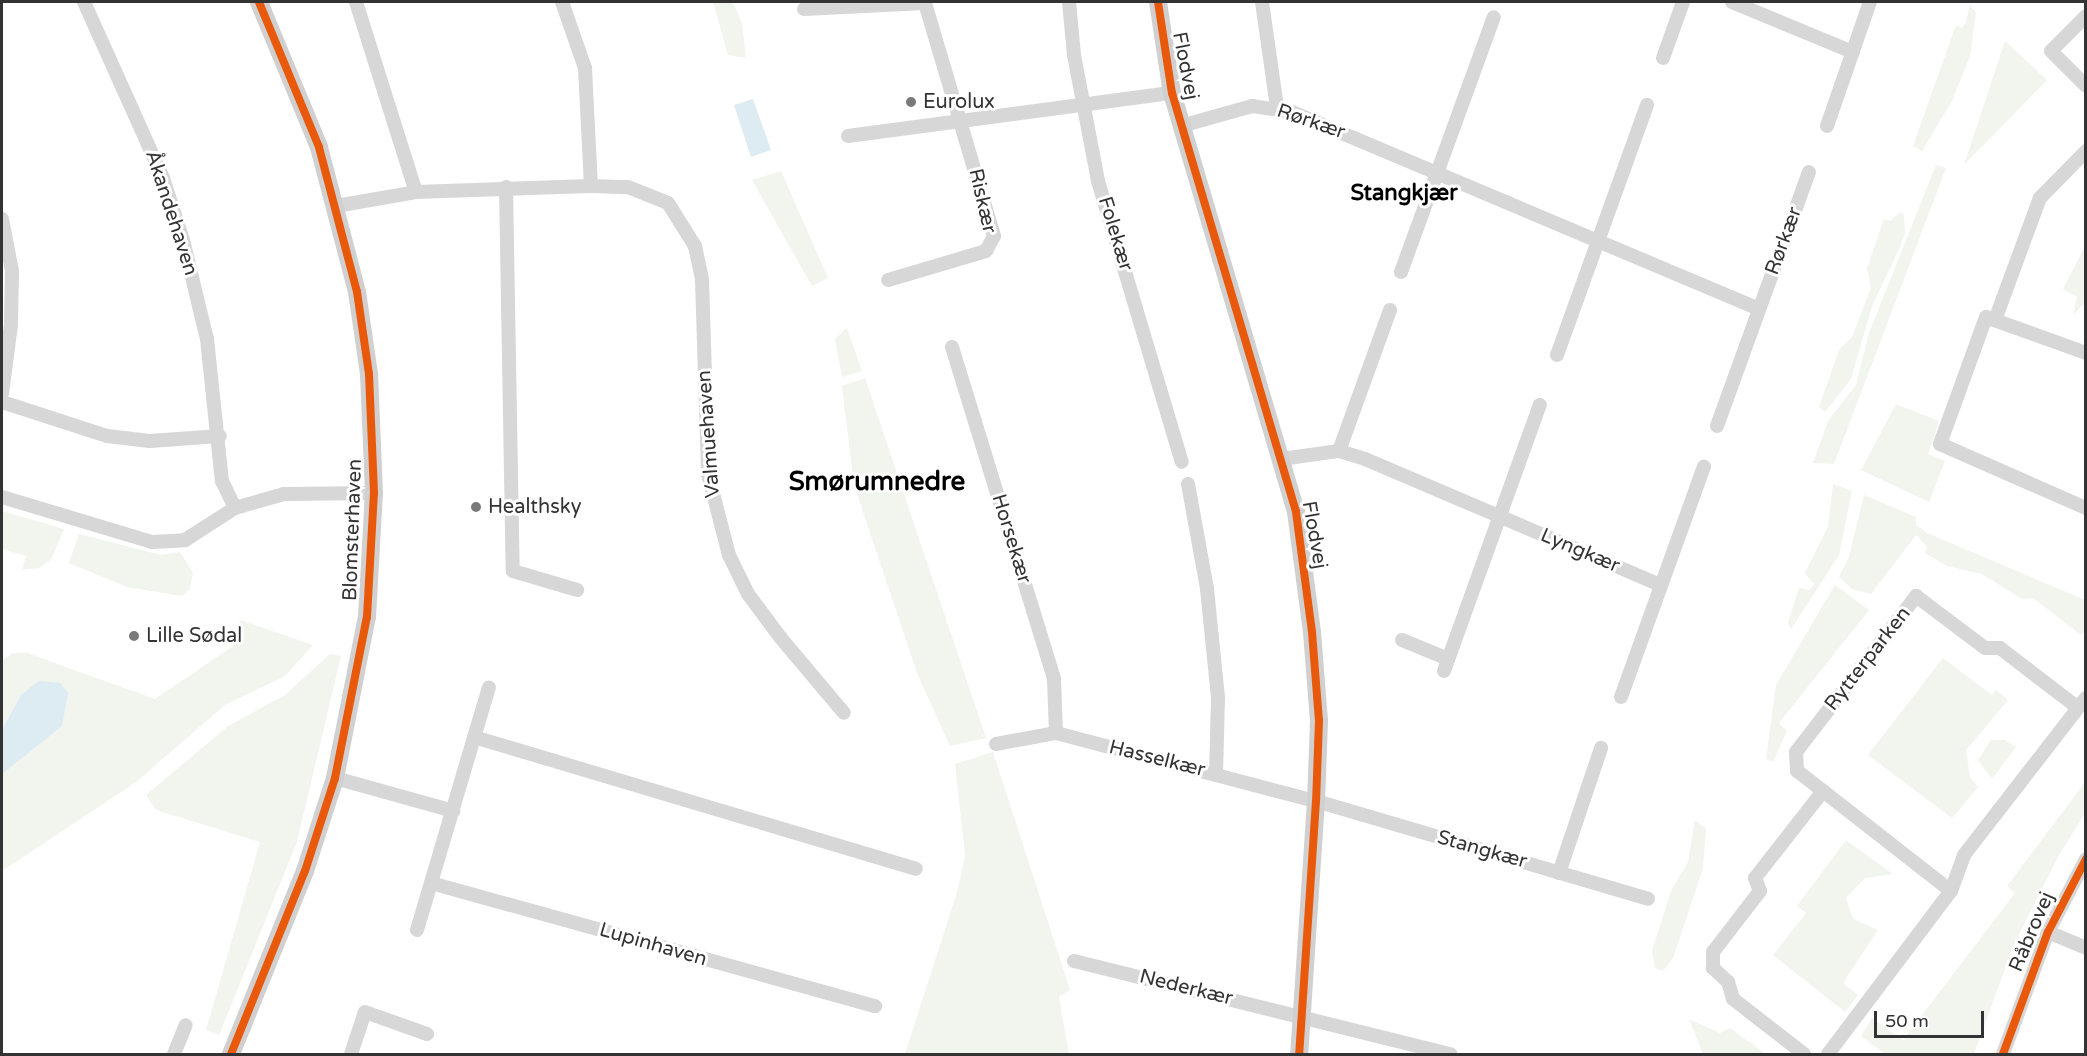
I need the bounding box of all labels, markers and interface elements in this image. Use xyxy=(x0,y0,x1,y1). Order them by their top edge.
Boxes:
street label: Flodvej xyxy=(1167,30,1203,102)
place label: Eurolux xyxy=(923,90,995,114)
marker: Eurolux xyxy=(904,95,918,109)
street label: Rørkær xyxy=(1274,99,1348,145)
street label: Åkandehaven xyxy=(139,147,203,279)
street label: Riskær xyxy=(963,166,1001,236)
district label: Stangkjær xyxy=(1350,181,1458,207)
street label: Folekær xyxy=(1092,194,1138,274)
street label: Rørkær xyxy=(1761,204,1807,278)
street label: Valmuehaven xyxy=(693,369,725,499)
street label: Blomsterhaven xyxy=(339,458,367,602)
district label: Smørumnedre xyxy=(789,466,965,498)
street label: Horsekær xyxy=(986,491,1036,587)
place label: Healthsky xyxy=(488,495,581,519)
street label: Flodvej xyxy=(1296,499,1332,571)
marker: Healthsky xyxy=(469,500,483,514)
street label: Lyngkær xyxy=(1537,524,1623,578)
street label: Rytterparken xyxy=(1820,602,1916,716)
place label: Lille Sødal xyxy=(146,624,242,648)
marker: Lille Sødal xyxy=(127,629,141,643)
street label: Hasselkær xyxy=(1106,735,1208,783)
street label: Stangkær xyxy=(1434,826,1530,874)
street label: Råbrovej xyxy=(2004,888,2060,976)
street label: Lupinhaven xyxy=(596,918,710,972)
street label: Nederkær xyxy=(1137,965,1235,1011)
scale bar xyxy=(1877,999,1986,1037)
text: 50 m xyxy=(1885,1010,1929,1032)

